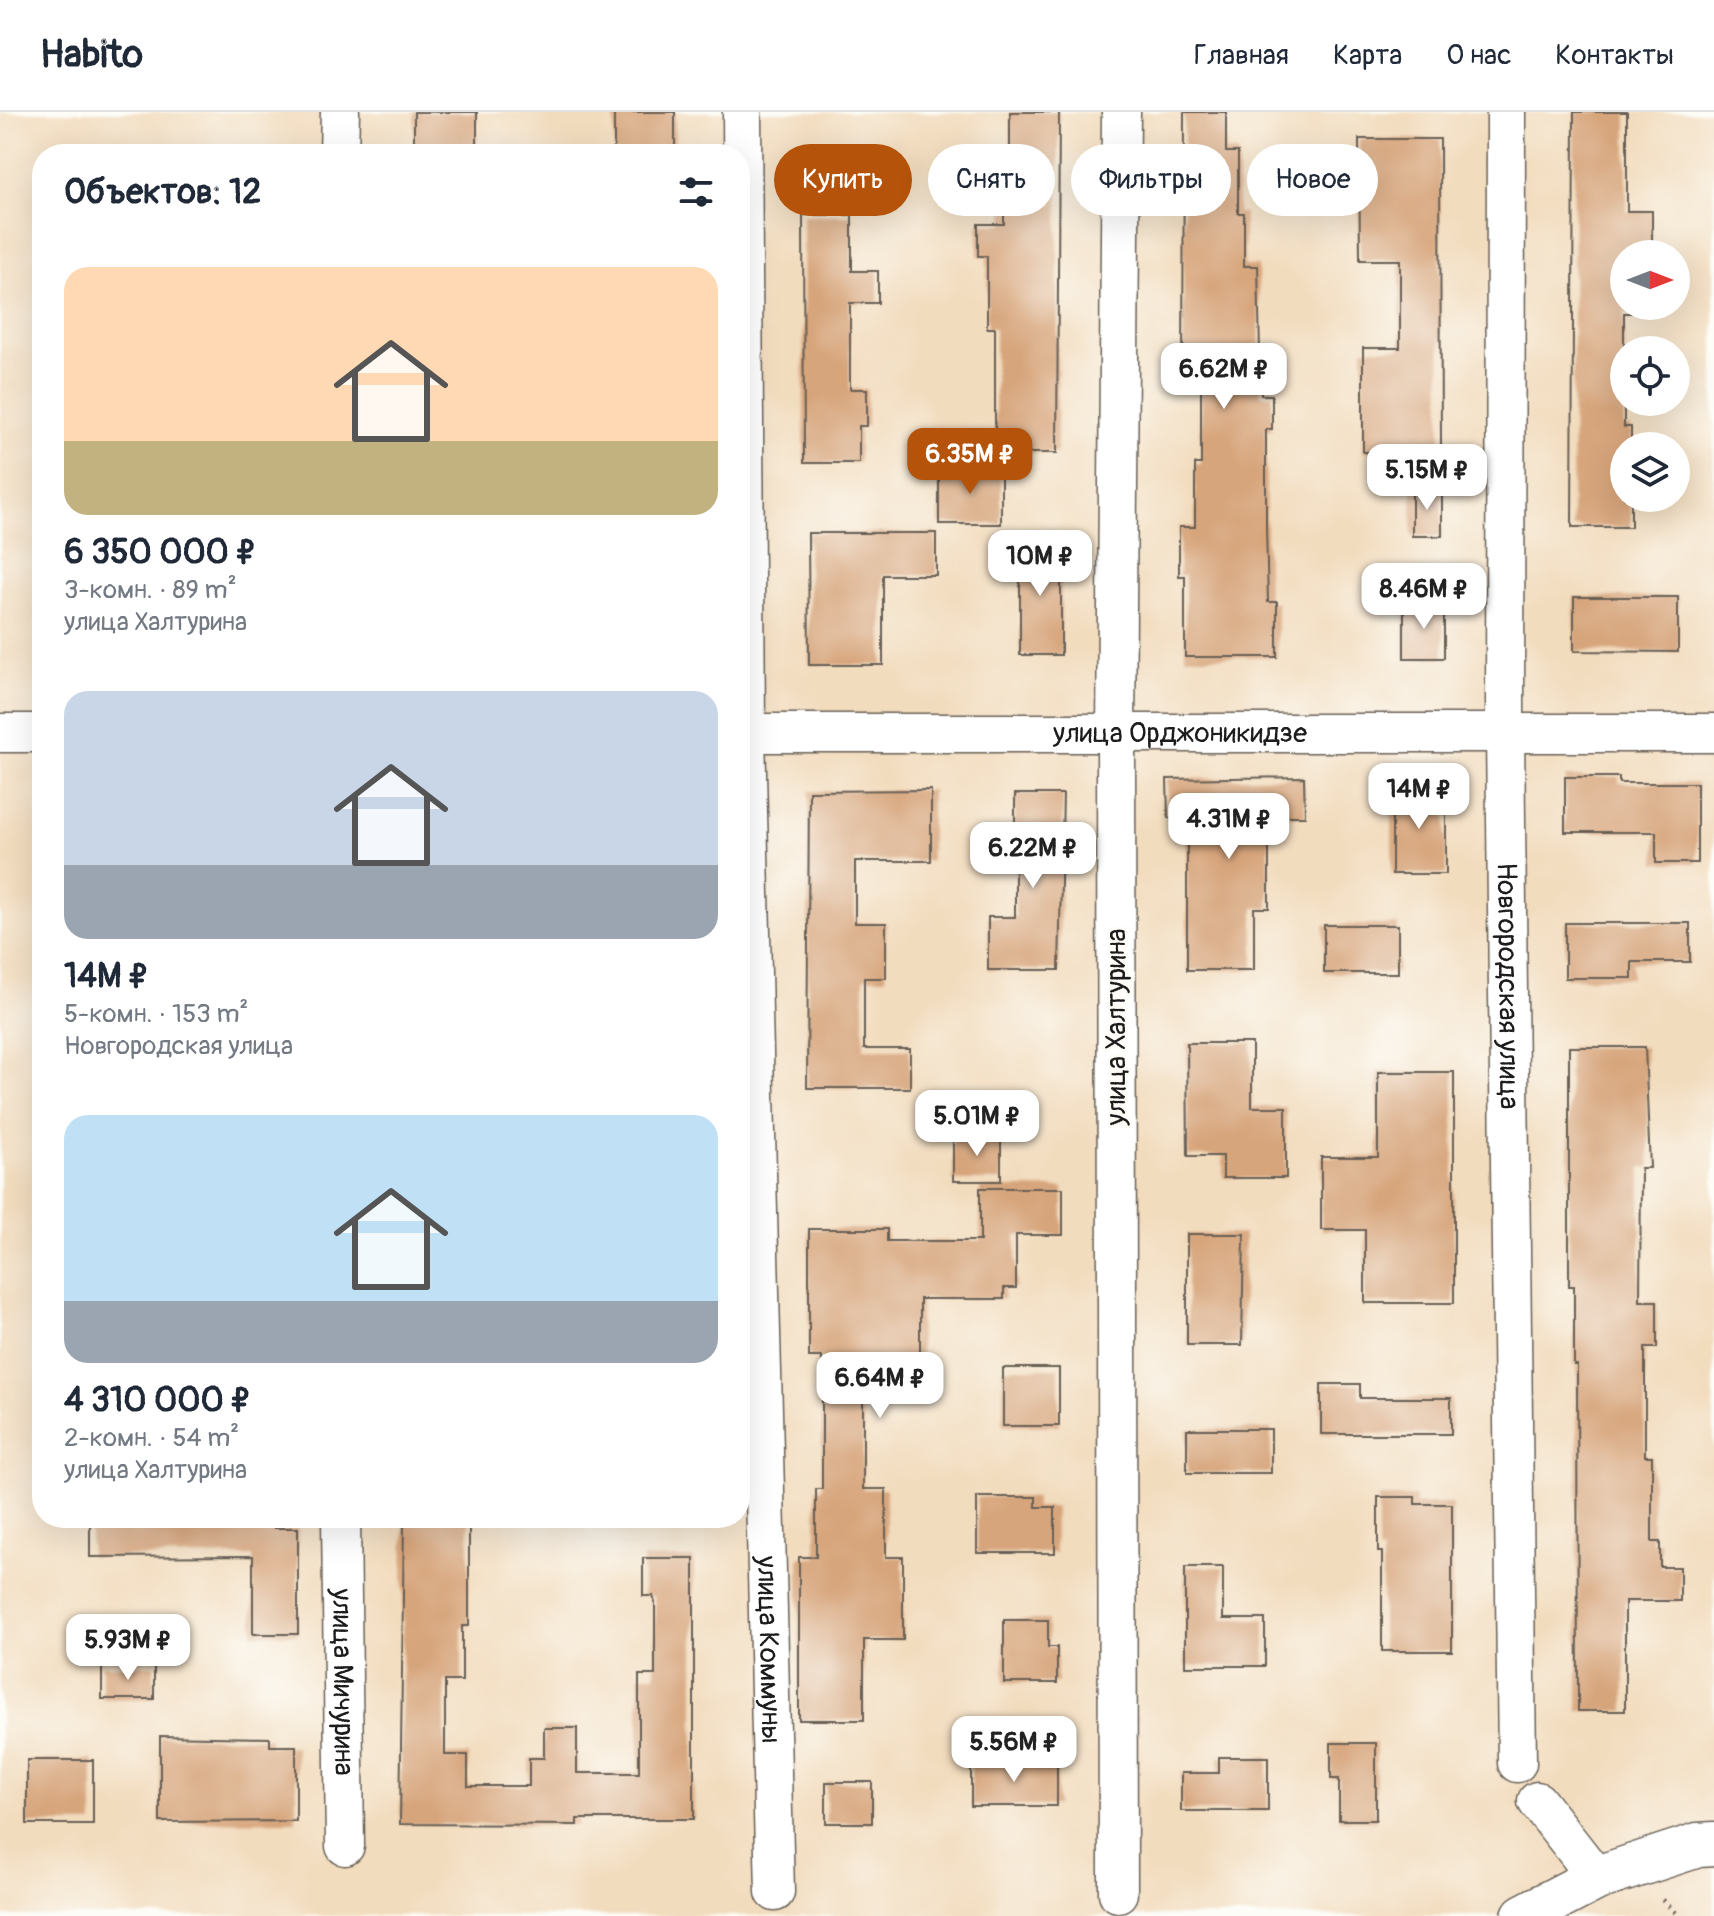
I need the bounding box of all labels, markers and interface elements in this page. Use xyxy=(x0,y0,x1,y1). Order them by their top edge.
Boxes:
text: Habito xyxy=(40,31,143,79)
text: Главная xyxy=(1194,38,1289,73)
text: Карта xyxy=(1333,38,1402,73)
text: О нас xyxy=(1446,38,1511,73)
text: Контакты xyxy=(1555,38,1674,73)
chip: Купить xyxy=(774,144,912,216)
chip: Снять xyxy=(928,144,1055,216)
chip: Фильтры xyxy=(1071,144,1231,216)
chip: Новое xyxy=(1247,144,1378,216)
icon: filters xyxy=(674,170,718,214)
text: Объектов: 12 xyxy=(64,171,261,214)
north arrow xyxy=(1610,240,1690,320)
map controls xyxy=(1610,240,1690,512)
icon: home xyxy=(319,319,463,463)
button: locate xyxy=(1610,336,1690,416)
pin: 6.62M ₽ xyxy=(1150,343,1298,411)
text: 6.62M ₽ xyxy=(1179,353,1269,385)
pin: 6.35M ₽ xyxy=(896,428,1044,496)
button: layers xyxy=(1610,432,1690,512)
text: 6.35M ₽ xyxy=(925,438,1015,470)
pin: 5.15M ₽ xyxy=(1353,444,1501,512)
text: 5.15M ₽ xyxy=(1385,454,1469,486)
pin: 10M ₽ xyxy=(984,530,1096,598)
text: 6 350 000 ₽ xyxy=(64,531,257,574)
text: 10M ₽ xyxy=(1006,540,1074,572)
pin: 8.46M ₽ xyxy=(1350,563,1498,631)
text: 8.46M ₽ xyxy=(1380,573,1468,605)
text: 3-комн. · 89 m² xyxy=(64,574,237,606)
text: улица Халтурина xyxy=(64,606,247,638)
street label: улица Орджоникидзе xyxy=(1052,716,1307,751)
icon: home xyxy=(319,743,463,887)
pin: 14M ₽ xyxy=(1363,763,1475,831)
text: 14M ₽ xyxy=(1386,773,1452,805)
pin: 4.31M ₽ xyxy=(1155,793,1303,861)
text: 4.31M ₽ xyxy=(1186,803,1272,835)
pin: 6.22M ₽ xyxy=(959,822,1107,890)
text: 6.22M ₽ xyxy=(988,832,1078,864)
street label: Новгородская улица xyxy=(1489,862,1527,1110)
street label: улица Халтурина xyxy=(1099,928,1134,1127)
text: 14M ₽ xyxy=(64,955,149,998)
text: 5-комн. · 153 m² xyxy=(64,998,248,1030)
text: Новгородская улица xyxy=(64,1030,293,1062)
pin: 5.01M ₽ xyxy=(903,1090,1051,1158)
text: 5.01M ₽ xyxy=(933,1100,1021,1132)
icon: home xyxy=(319,1167,463,1311)
pin: 6.64M ₽ xyxy=(806,1352,954,1420)
text: 6.64M ₽ xyxy=(834,1362,926,1394)
text: 4 310 000 ₽ xyxy=(64,1379,251,1422)
text: 2-комн. · 54 m² xyxy=(64,1422,239,1454)
text: улица Халтурина xyxy=(64,1454,247,1486)
street label: улица Коммуны xyxy=(749,1554,789,1744)
street label: улица Мичурина xyxy=(324,1587,362,1776)
pin: 5.93M ₽ xyxy=(54,1614,202,1682)
text: 5.93M ₽ xyxy=(84,1624,172,1656)
pin: 5.56M ₽ xyxy=(940,1716,1088,1784)
text: 5.56M ₽ xyxy=(970,1726,1058,1758)

